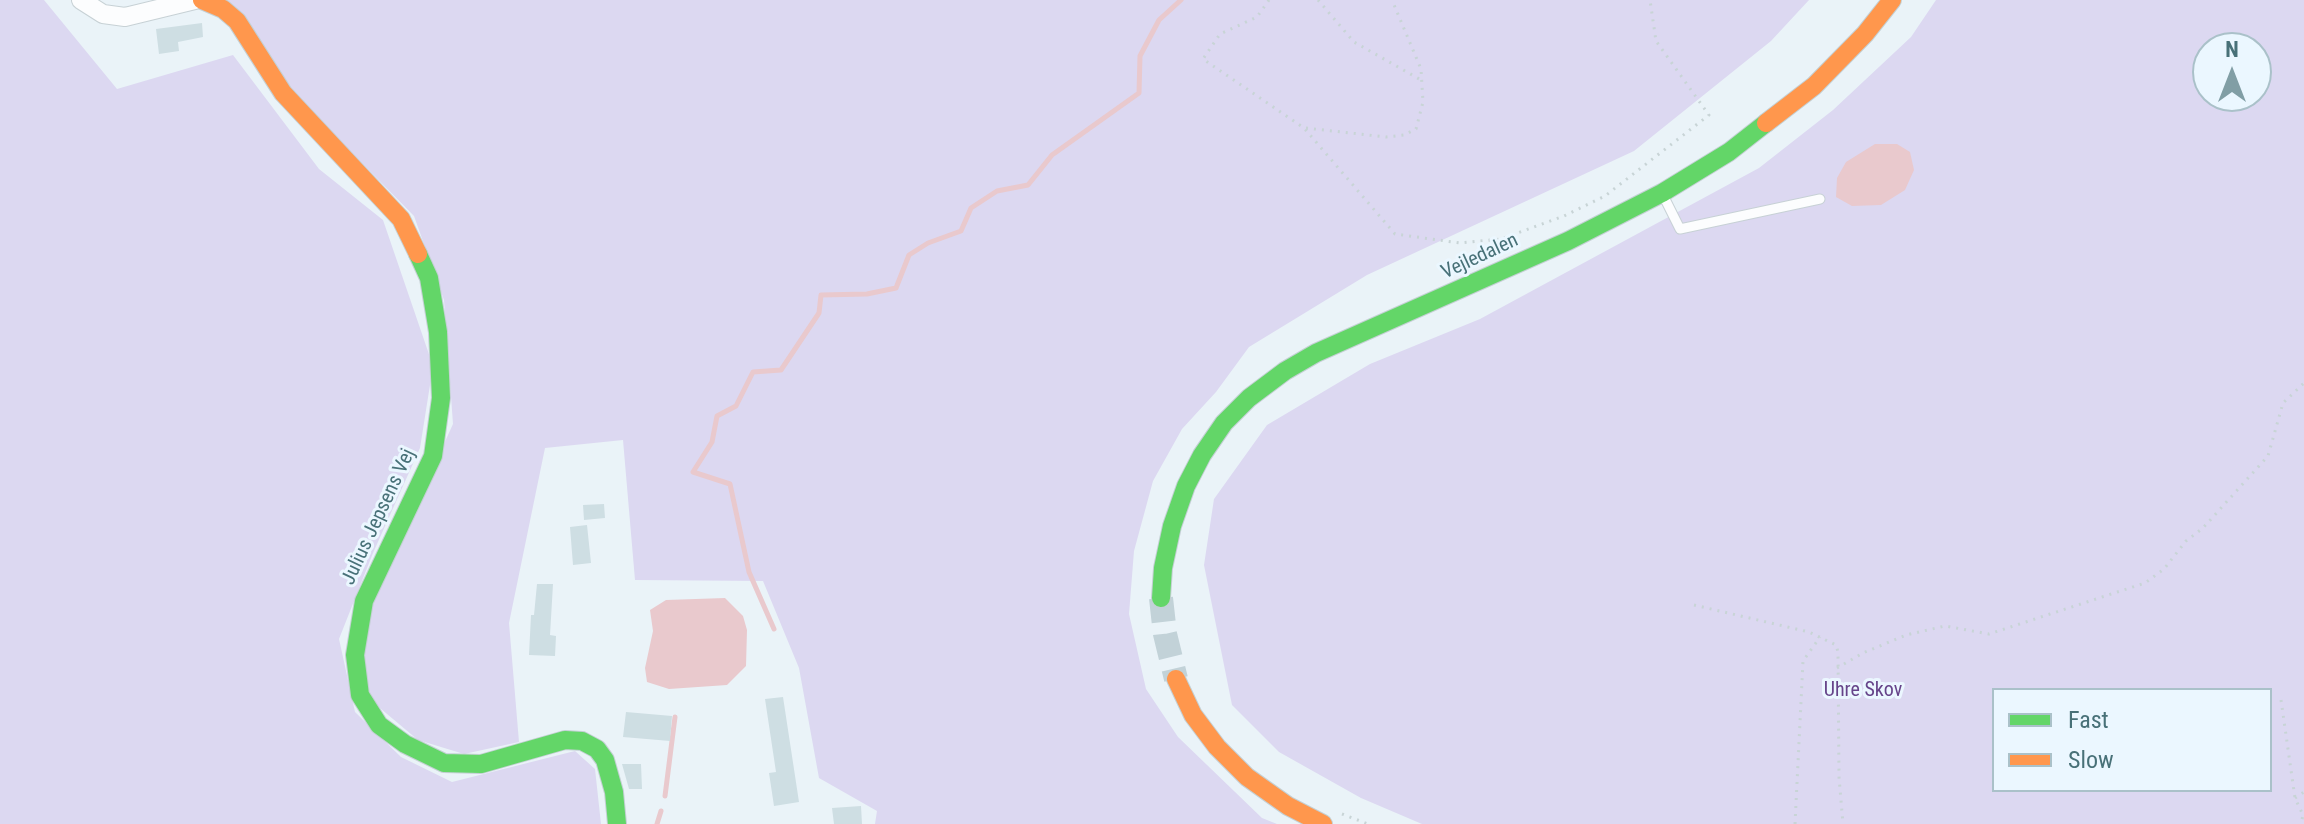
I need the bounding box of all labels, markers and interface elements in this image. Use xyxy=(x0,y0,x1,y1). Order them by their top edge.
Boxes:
north arrow xyxy=(2192,32,2272,112)
text: N xyxy=(2225,37,2239,62)
street label: Vejledalen xyxy=(1438,229,1522,285)
street label: Julius Jepsens Vej xyxy=(337,445,421,589)
park label: Uhre Skov xyxy=(1824,679,1902,703)
legend xyxy=(1992,688,2272,792)
text: Fast xyxy=(2068,706,2109,734)
text: Slow xyxy=(2068,746,2114,774)

